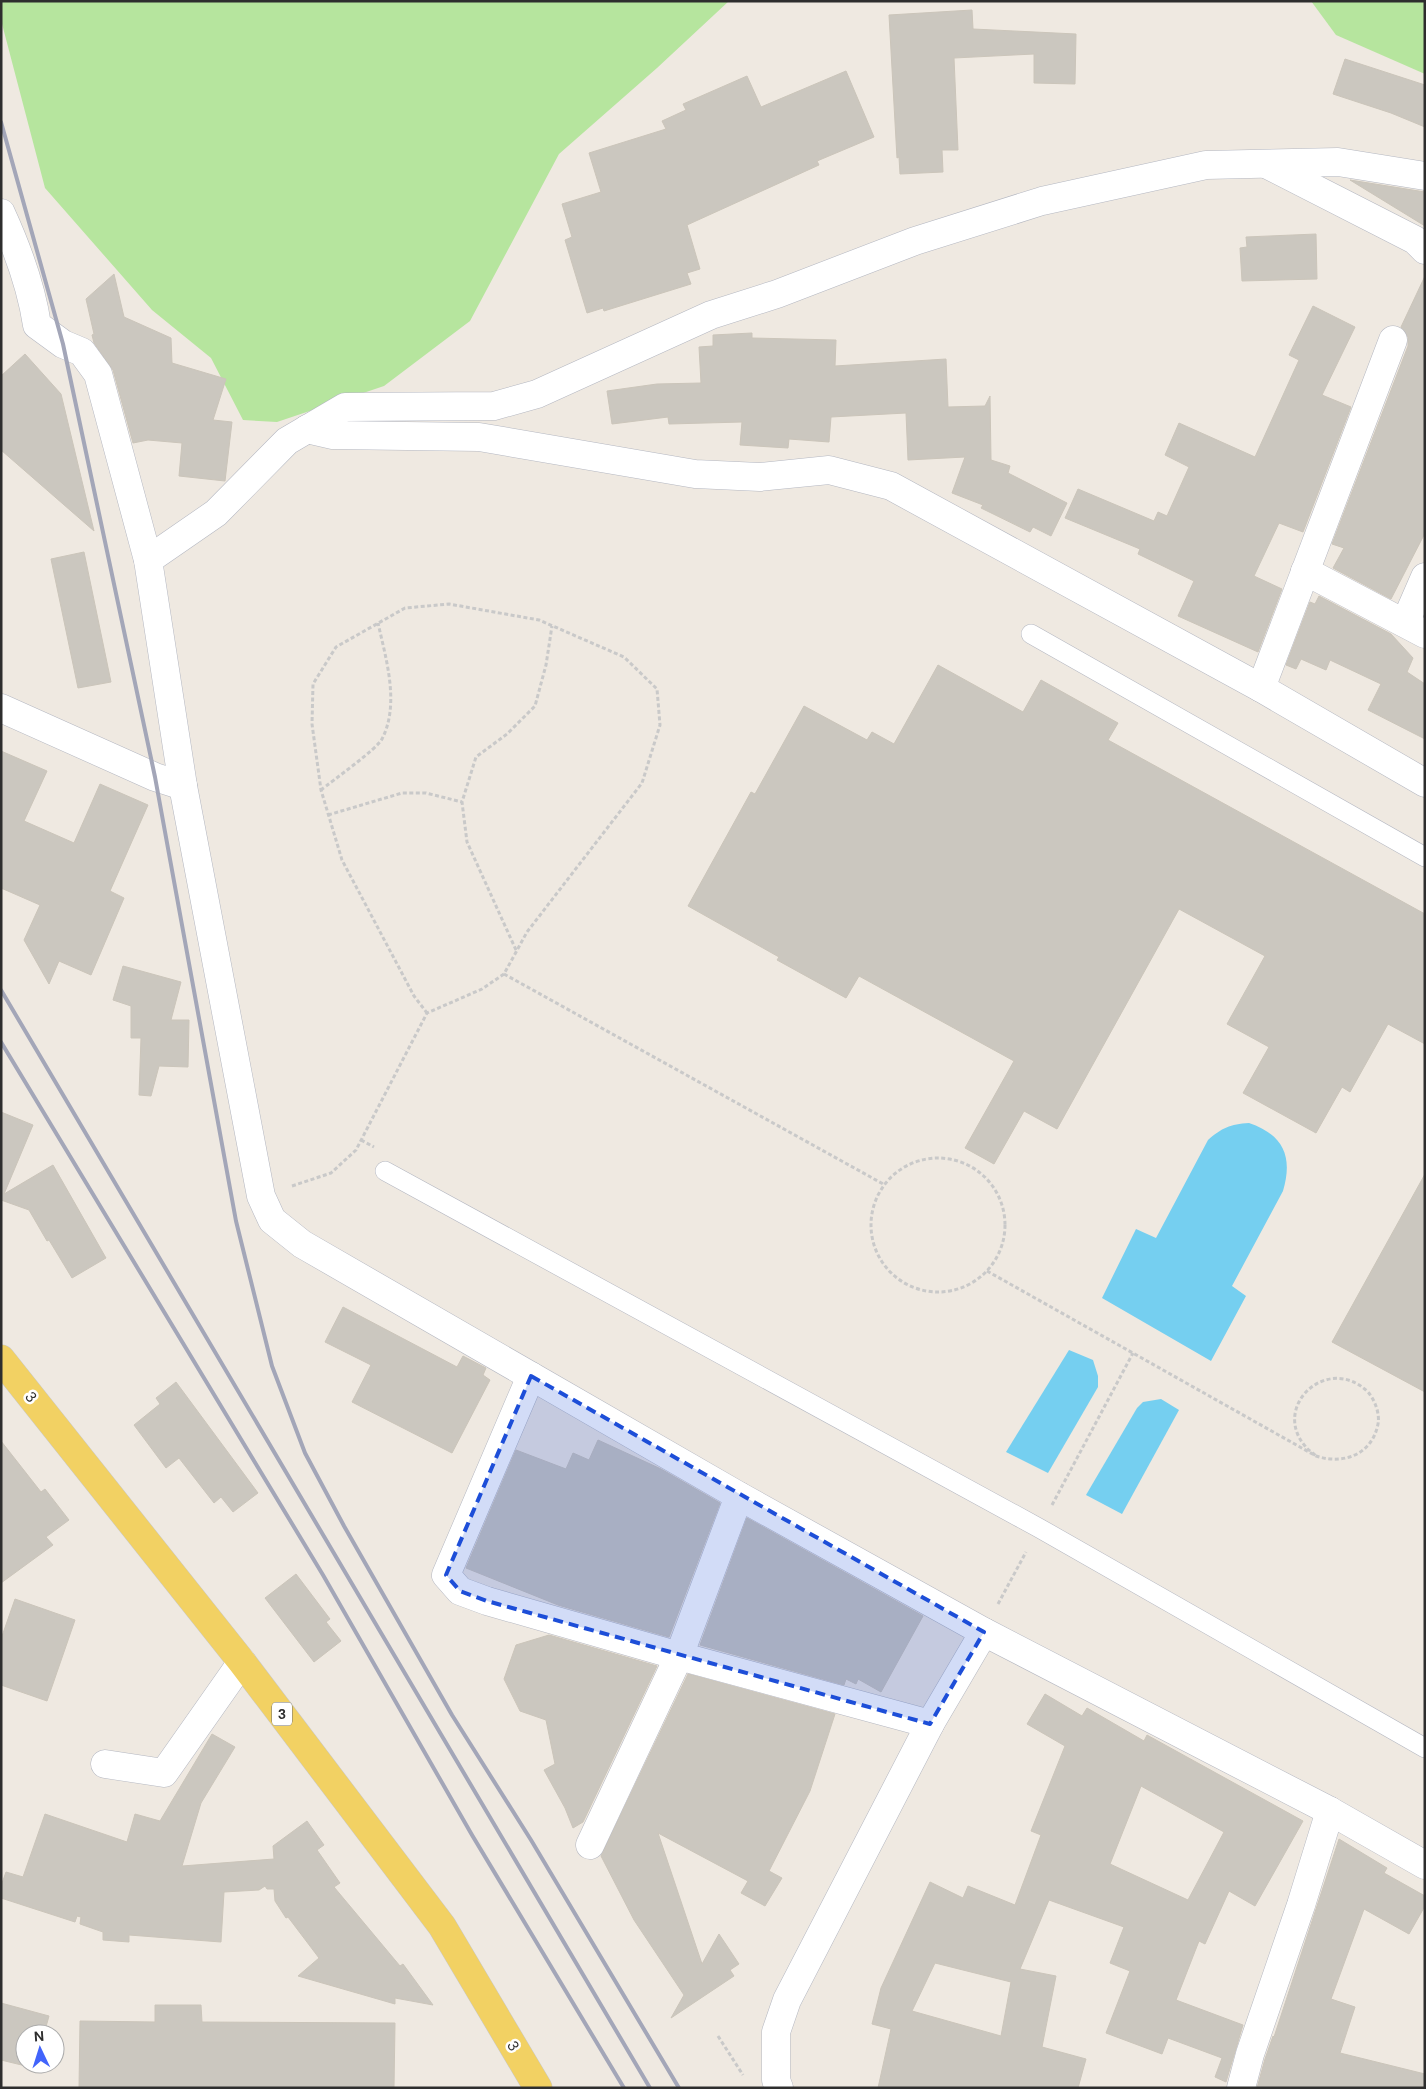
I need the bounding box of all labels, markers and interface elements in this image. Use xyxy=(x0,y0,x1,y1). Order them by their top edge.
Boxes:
street label: 3 xyxy=(20,1387,42,1407)
road number: 3 xyxy=(272,1702,292,1726)
north arrow xyxy=(15,2024,65,2074)
text: N xyxy=(33,2027,45,2045)
street label: 3 xyxy=(502,2037,524,2055)

